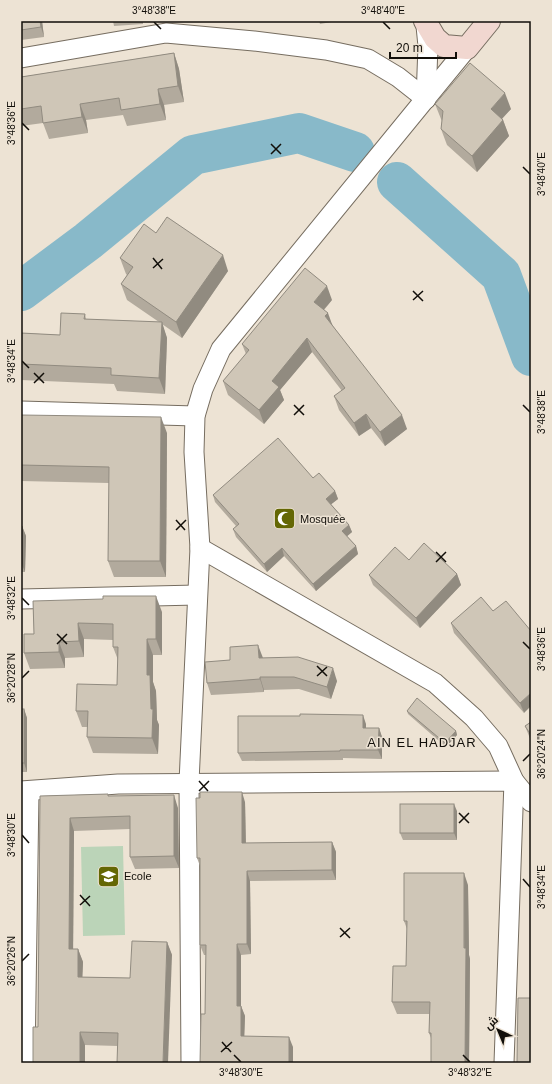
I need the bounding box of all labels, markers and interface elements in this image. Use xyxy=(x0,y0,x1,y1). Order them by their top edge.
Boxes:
text: 3°48'38"E xyxy=(132,5,176,16)
text: 3°48'40"E xyxy=(361,5,405,16)
scale bar xyxy=(390,34,456,60)
text: 20 m xyxy=(396,41,423,55)
text: 3°48'36"E xyxy=(6,101,17,145)
text: 3°48'40"E xyxy=(536,152,547,196)
text: 3°48'34"E xyxy=(6,339,17,383)
text: 3°48'38"E xyxy=(536,390,547,434)
mosque icon: Mosquée xyxy=(272,506,298,532)
place label: Mosquée xyxy=(300,513,345,525)
text: 3°48'32"E xyxy=(6,576,17,620)
text: 3°48'36"E xyxy=(536,627,547,671)
text: 36°20'28"N xyxy=(6,653,17,703)
text: 36°20'24"N xyxy=(536,729,547,779)
district label: AIN EL HADJAR xyxy=(367,735,477,750)
text: 3°48'30"E xyxy=(6,813,17,857)
school or university icon: Ecole xyxy=(96,863,122,889)
text: 3°48'34"E xyxy=(536,865,547,909)
place label: Ecole xyxy=(124,870,152,882)
text: 36°20'26"N xyxy=(6,936,17,986)
north arrow xyxy=(478,1010,518,1050)
text: ش xyxy=(482,1014,501,1033)
text: 3°48'30"E xyxy=(219,1067,263,1078)
text: 3°48'32"E xyxy=(448,1067,492,1078)

